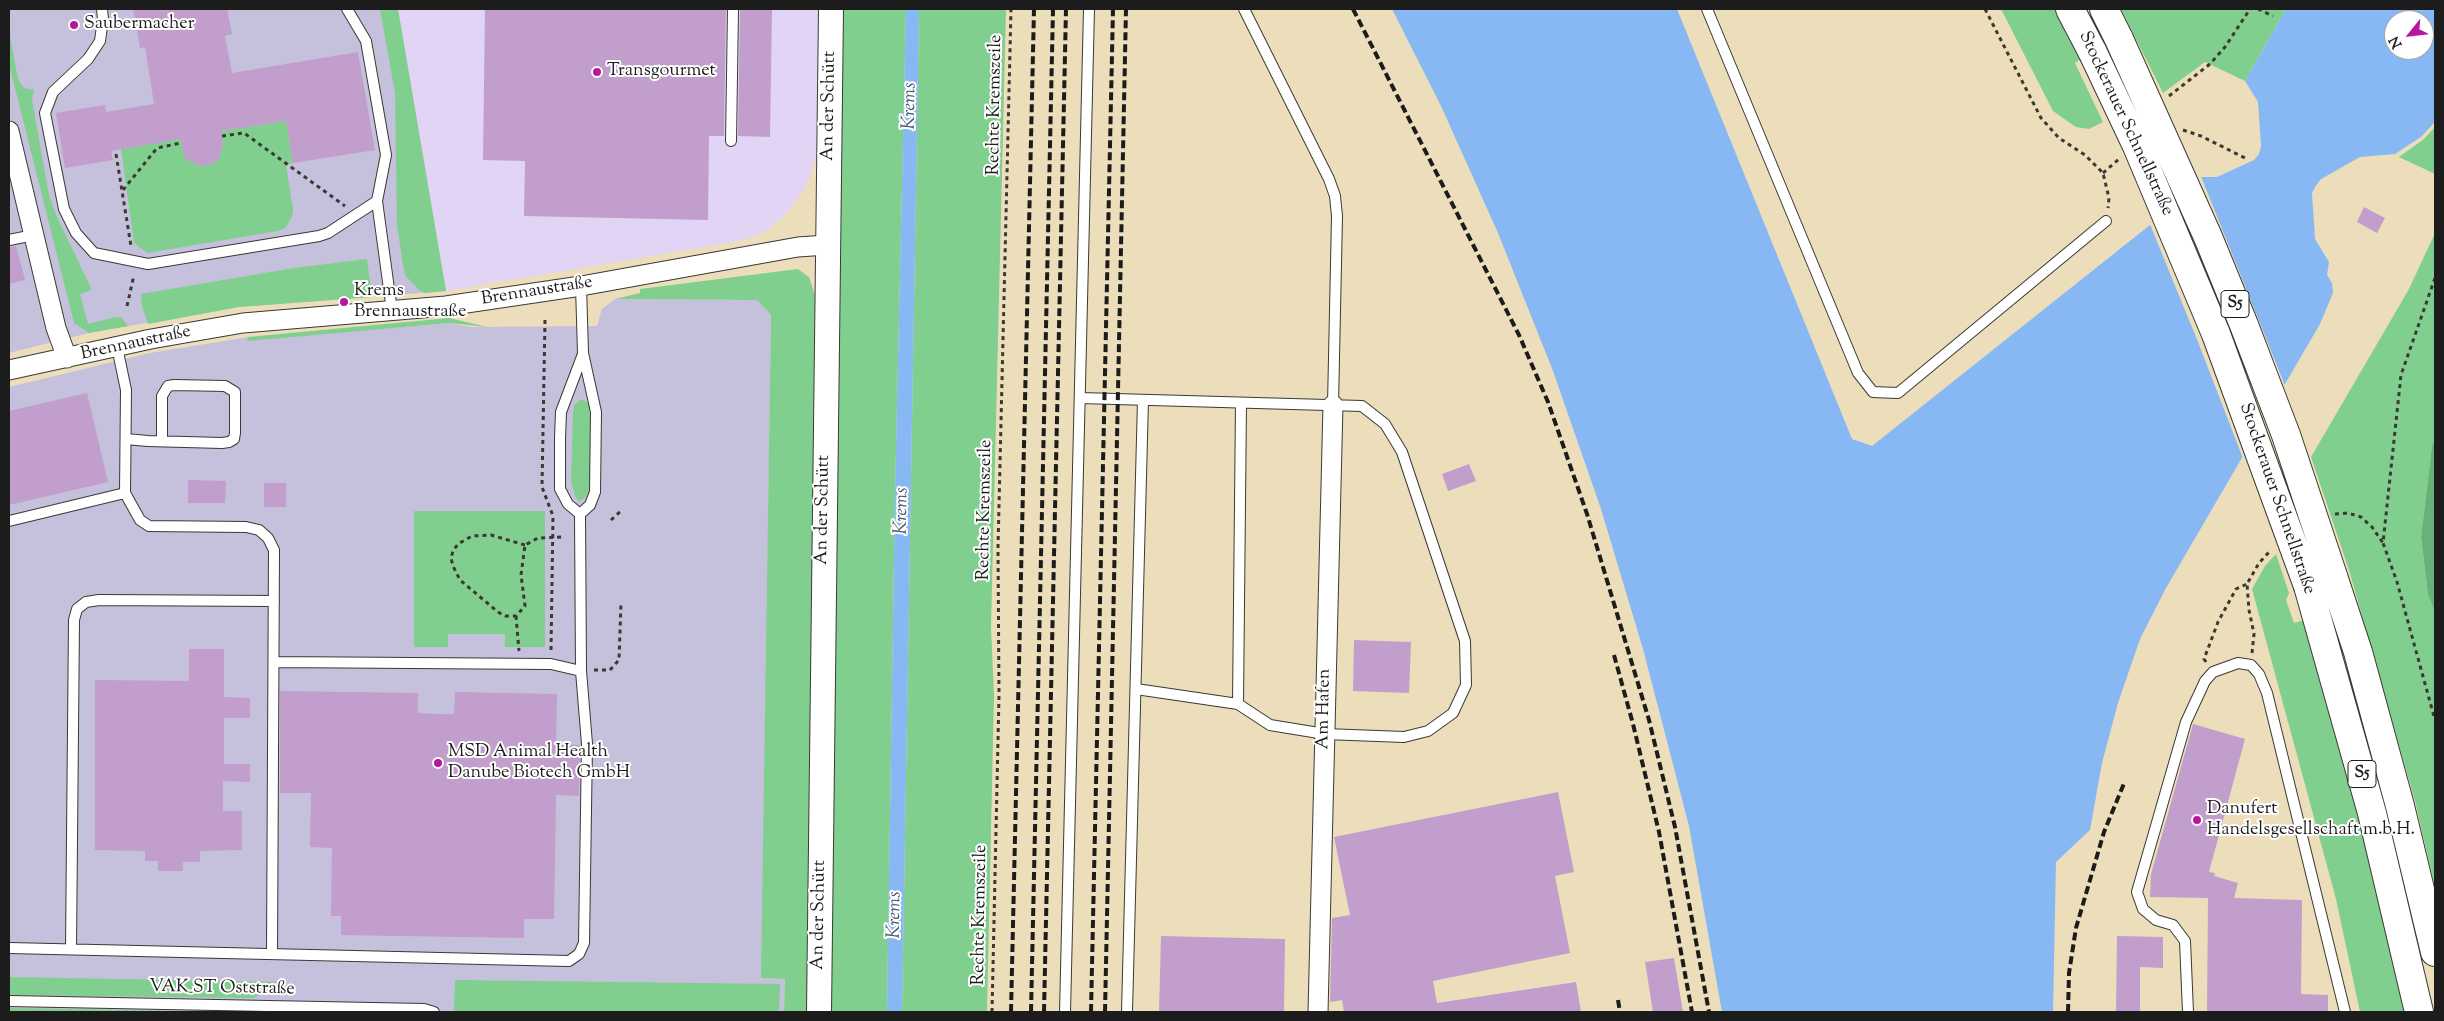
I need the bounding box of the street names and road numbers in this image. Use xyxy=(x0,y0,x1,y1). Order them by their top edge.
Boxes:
street label: Stockerauer Schnellstraße xyxy=(2073,28,2177,220)
street label: Rechte Kremszeile xyxy=(984,34,1008,176)
street label: An der Schütt xyxy=(818,51,842,161)
street label: Brennaustraße xyxy=(480,273,594,311)
road number: S5 xyxy=(2221,290,2249,318)
street label: Brennaustraße xyxy=(79,322,193,366)
street label: Stockerauer Schnellstraße xyxy=(2233,400,2319,598)
street label: Rechte Kremszeile xyxy=(974,439,998,581)
street label: An der Schütt xyxy=(812,455,836,565)
street label: Am Hafen xyxy=(1313,668,1337,750)
road number: S5 xyxy=(2348,761,2376,788)
street label: Rechte Kremszeile xyxy=(969,844,993,986)
street label: An der Schütt xyxy=(808,860,832,970)
street label: VAK_ST Oststraße xyxy=(149,977,295,1001)

